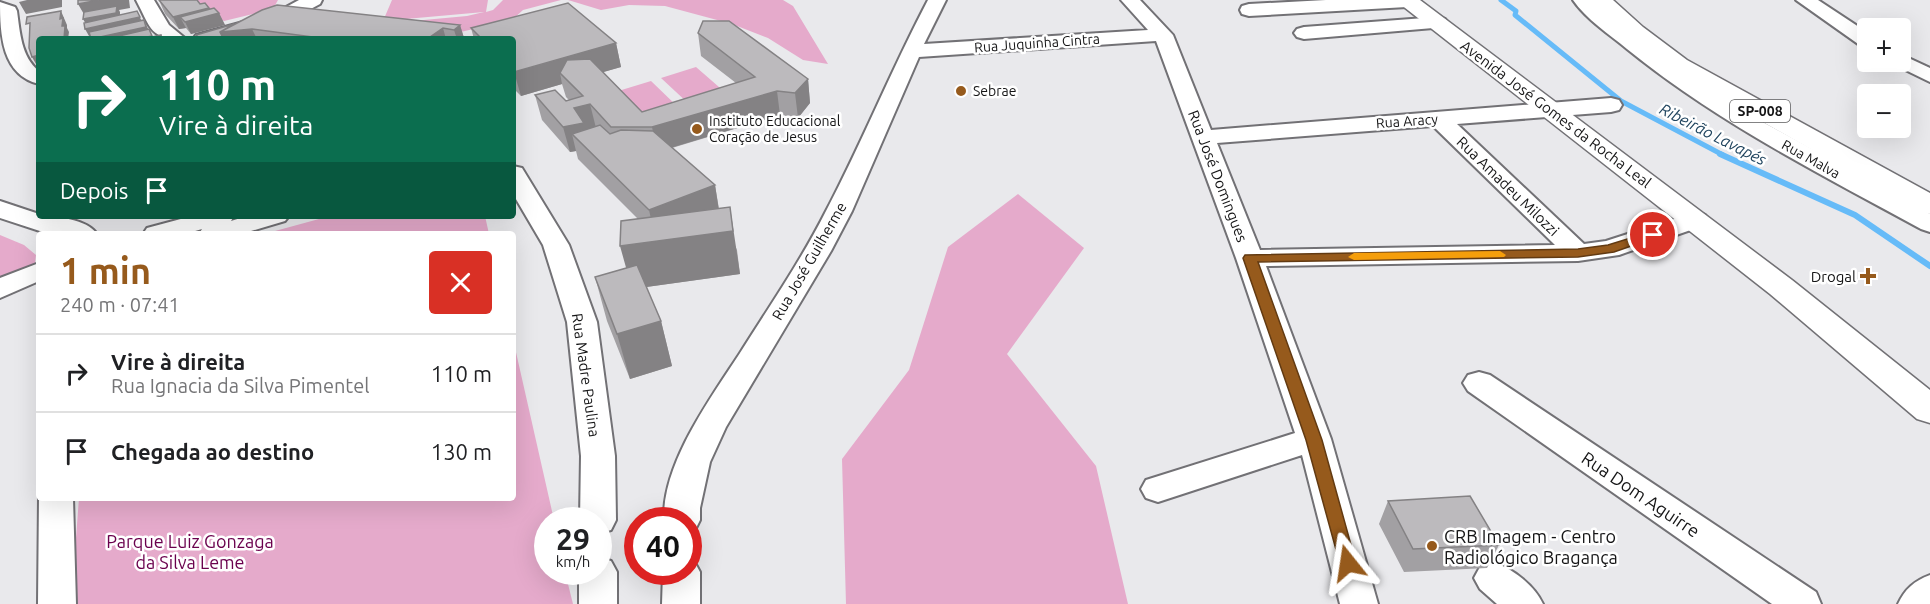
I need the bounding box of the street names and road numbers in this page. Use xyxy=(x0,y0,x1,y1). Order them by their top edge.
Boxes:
street label: Rua Juquinha Cintra xyxy=(974,31,1100,55)
street label: Avenida José Gomes da Rocha Leal xyxy=(1458,37,1655,191)
road number: SP-008 xyxy=(1730,100,1790,122)
street label: Rua José Domingues xyxy=(1185,108,1251,244)
street label: Rua Aracy xyxy=(1375,111,1439,131)
street label: Rua Amadeu Milozzi xyxy=(1453,133,1563,239)
street label: Rua Malva xyxy=(1779,136,1843,182)
street label: Rua José Guilherme xyxy=(768,199,850,323)
street label: Rua Madre Paulina xyxy=(569,312,603,438)
street label: Rua Dom Aguirre xyxy=(1578,447,1704,541)

